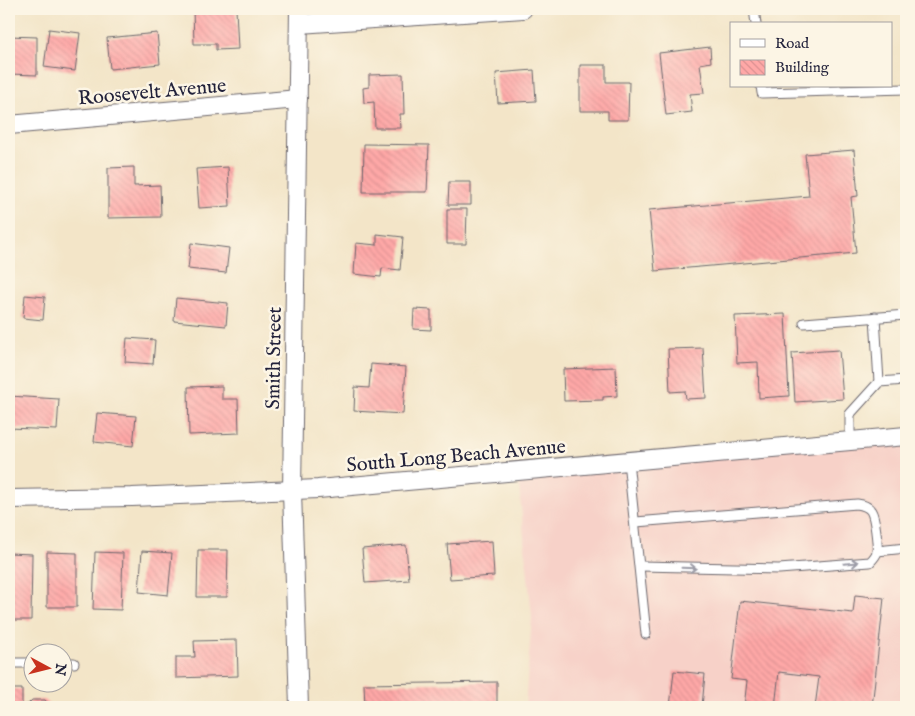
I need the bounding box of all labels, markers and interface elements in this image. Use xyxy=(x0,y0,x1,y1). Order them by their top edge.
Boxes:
legend xyxy=(730,22,892,88)
text: Road xyxy=(775,34,810,53)
text: Building xyxy=(775,58,830,77)
street label: Roosevelt Avenue xyxy=(77,74,227,111)
street label: Smith Street xyxy=(261,306,288,410)
street label: South Long Beach Avenue xyxy=(345,434,567,479)
one-way arrow xyxy=(843,558,859,568)
one-way arrow xyxy=(680,563,696,573)
north arrow xyxy=(22,644,72,694)
text: N xyxy=(50,661,70,677)

